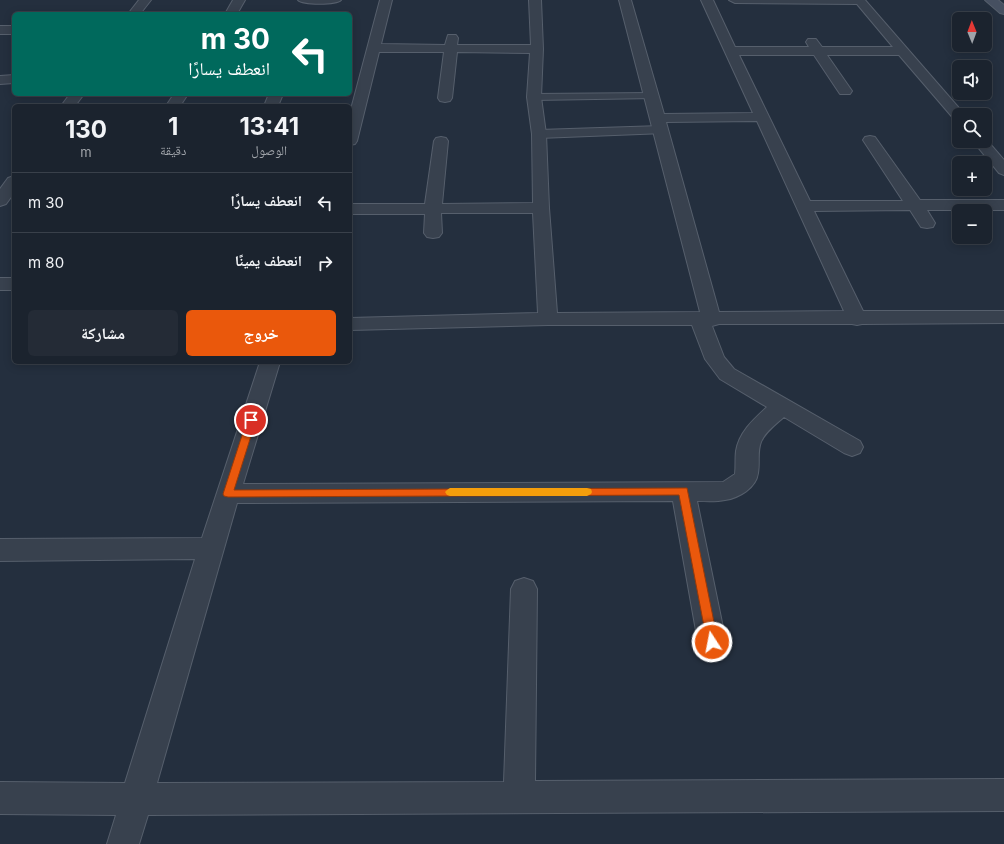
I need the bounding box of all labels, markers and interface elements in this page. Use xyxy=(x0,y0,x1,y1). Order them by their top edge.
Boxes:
north arrow xyxy=(952,12,992,52)
map controls xyxy=(952,12,992,244)
text: 30 m xyxy=(201,22,270,56)
icon: left xyxy=(284,28,336,80)
text: انعطف يسارًا xyxy=(188,58,270,79)
button: sound xyxy=(952,60,992,100)
button: search xyxy=(952,108,992,148)
text: 1 xyxy=(168,112,178,141)
text: 13:41 xyxy=(239,112,299,141)
text: 130 xyxy=(65,115,107,144)
text: دقيقة xyxy=(160,142,186,158)
text: الوصول xyxy=(251,142,287,158)
text: m xyxy=(80,144,92,160)
button: + xyxy=(952,156,992,196)
text: انعطف يسارًا xyxy=(230,191,302,210)
icon: left xyxy=(314,192,336,214)
text: 30 m xyxy=(28,193,64,212)
button: − xyxy=(952,204,992,244)
text: انعطف يمينًا xyxy=(235,251,302,270)
icon: right xyxy=(314,252,336,274)
text: 80 m xyxy=(28,253,64,272)
button: مشاركة xyxy=(28,310,178,356)
button: خروج xyxy=(186,310,336,356)
pin xyxy=(234,403,268,437)
icon: arrive xyxy=(240,409,262,431)
position arrow xyxy=(691,621,733,663)

